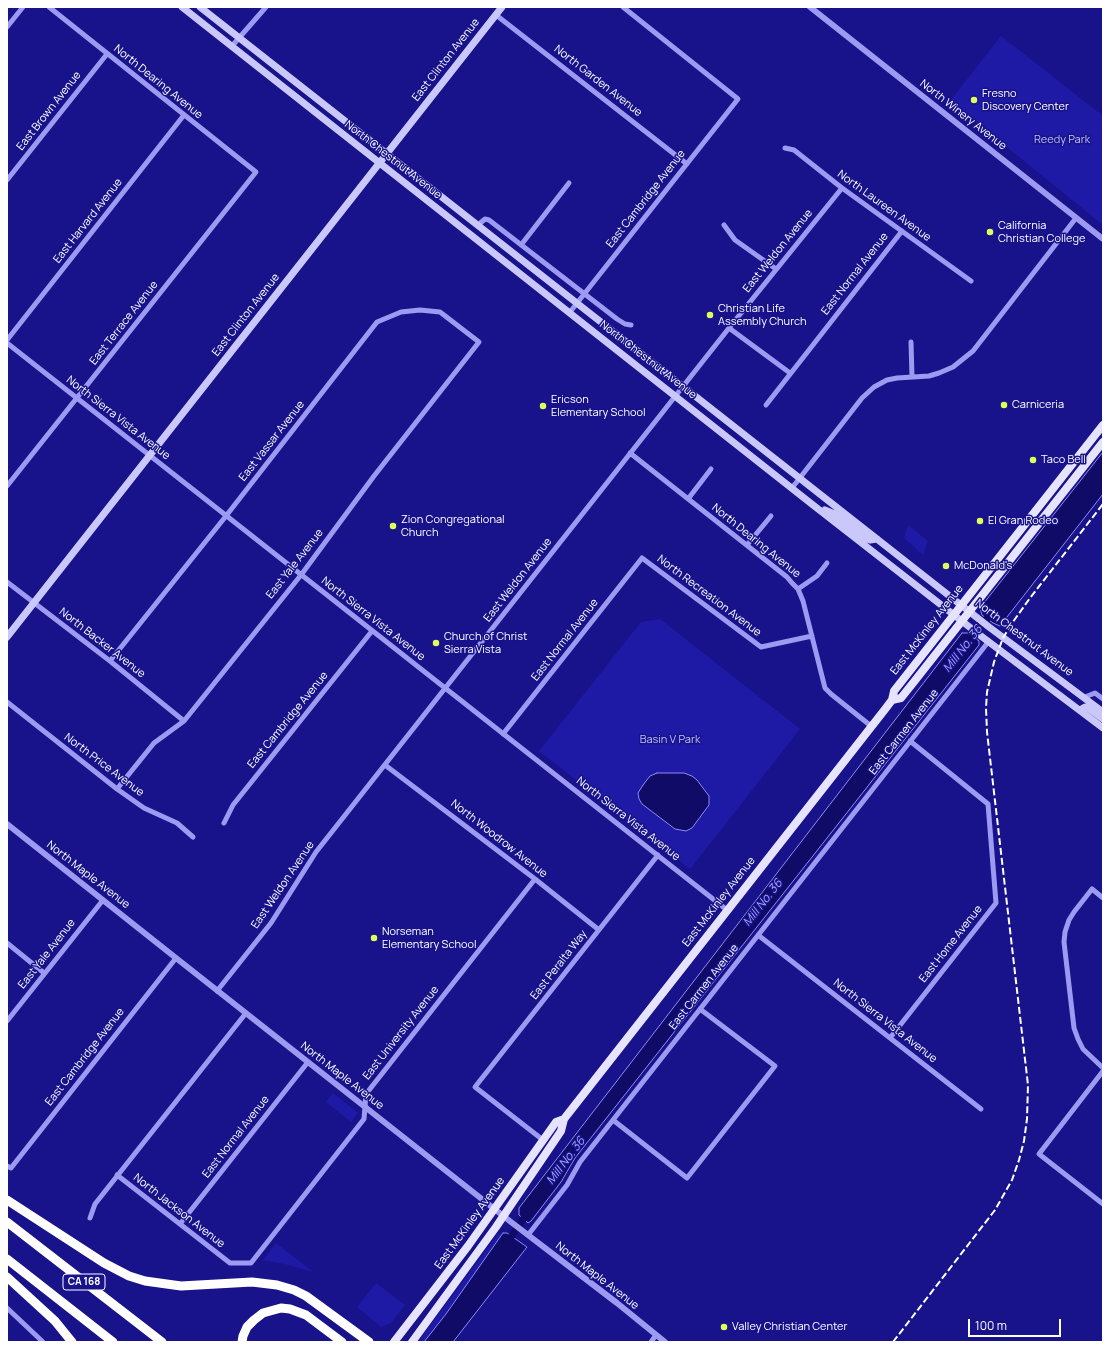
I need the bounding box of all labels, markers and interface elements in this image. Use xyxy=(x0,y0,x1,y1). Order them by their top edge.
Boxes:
street label: East Clinton Avenue xyxy=(410,16,482,104)
street label: North Dearing Avenue xyxy=(111,42,205,122)
street label: North Garden Avenue xyxy=(551,43,645,119)
street label: East Brown Avenue xyxy=(14,69,84,153)
street label: North Winery Avenue xyxy=(917,77,1009,153)
place label: Fresno Discovery Center xyxy=(982,87,1069,113)
marker: Fresno Discovery Center xyxy=(969,95,979,105)
street label: North Chestnut Avenue xyxy=(342,118,444,202)
park label: Reedy Park xyxy=(1034,133,1090,147)
street label: East Cambridge Avenue xyxy=(604,147,688,251)
street label: North Laureen Avenue xyxy=(835,168,933,244)
street label: East Harvard Avenue xyxy=(51,176,125,266)
street label: East Weldon Avenue xyxy=(741,207,815,295)
place label: California Christian College xyxy=(998,219,1085,245)
marker: California Christian College xyxy=(985,227,995,237)
street label: East Normal Avenue xyxy=(819,230,891,318)
street label: East Clinton Avenue xyxy=(210,271,282,359)
street label: East Terrace Avenue xyxy=(87,278,161,368)
place label: Christian Life Assembly Church xyxy=(718,302,807,328)
marker: Christian Life Assembly Church xyxy=(705,310,715,320)
street label: North Chestnut Avenue xyxy=(597,318,699,402)
street label: North Sierra Vista Avenue xyxy=(63,373,173,463)
place label: Ericson Elementary School xyxy=(551,393,646,419)
street label: East Vassar Avenue xyxy=(236,398,308,484)
place label: Carniceria xyxy=(1012,398,1064,412)
marker: Carniceria xyxy=(999,400,1009,410)
marker: Ericson Elementary School xyxy=(538,401,548,411)
place label: Taco Bell xyxy=(1041,453,1086,467)
marker: Taco Bell xyxy=(1028,455,1038,465)
street label: North Dearing Avenue xyxy=(709,501,803,581)
place label: Zion Congregational Church xyxy=(401,513,505,539)
place label: El Gran Rodeo xyxy=(988,514,1058,528)
marker: El Gran Rodeo xyxy=(975,516,985,526)
marker: Zion Congregational Church xyxy=(388,521,398,531)
street label: East Yale Avenue xyxy=(264,526,326,602)
street label: East Weldon Avenue xyxy=(481,535,555,625)
street label: North Recreation Avenue xyxy=(654,553,764,639)
place label: McDonald's xyxy=(954,559,1012,573)
marker: McDonald's xyxy=(941,561,951,571)
street label: North Sierra Vista Avenue xyxy=(318,574,428,664)
street label: East McKinley Avenue xyxy=(888,582,966,678)
street label: East Normal Avenue xyxy=(529,596,601,684)
street label: North Chestnut Avenue xyxy=(972,597,1076,679)
street label: North Backer Avenue xyxy=(56,605,148,681)
water label: Mill No. 36 xyxy=(940,623,986,675)
place label: Church of Christ Sierra Vista xyxy=(444,630,527,656)
marker: Church of Christ Sierra Vista xyxy=(431,638,441,648)
street label: East Cambridge Avenue xyxy=(245,669,331,771)
street label: East Carmen Avenue xyxy=(867,687,941,777)
street label: North Price Avenue xyxy=(61,731,147,799)
park label: Basin V Park xyxy=(640,733,700,747)
street label: North Sierra Vista Avenue xyxy=(573,774,683,864)
street label: North Woodrow Avenue xyxy=(448,797,550,881)
street label: North Maple Avenue xyxy=(44,838,132,912)
street label: East Weldon Avenue xyxy=(249,839,317,931)
street label: East McKinley Avenue xyxy=(680,854,758,950)
water label: Mill No. 36 xyxy=(740,877,786,929)
street label: East Home Avenue xyxy=(917,903,985,985)
street label: East Yale Avenue xyxy=(16,916,78,992)
place label: Norseman Elementary School xyxy=(382,925,477,951)
street label: East Peralta Way xyxy=(528,928,590,1002)
marker: Norseman Elementary School xyxy=(369,933,379,943)
street label: East Carmen Avenue xyxy=(667,942,741,1032)
street label: North Sierra Vista Avenue xyxy=(830,976,940,1066)
street label: East University Avenue xyxy=(360,983,442,1083)
street label: East Cambridge Avenue xyxy=(43,1005,127,1109)
street label: North Maple Avenue xyxy=(298,1039,386,1113)
street label: East Normal Avenue xyxy=(200,1093,272,1181)
water label: Mill No. 36 xyxy=(544,1135,588,1187)
street label: North Jackson Avenue xyxy=(131,1171,227,1251)
street label: East McKinley Avenue xyxy=(432,1175,508,1271)
street label: North Maple Avenue xyxy=(553,1239,641,1313)
road number: CA 168 xyxy=(63,1274,105,1290)
scale bar xyxy=(970,1311,1063,1337)
text: 100 m xyxy=(975,1317,1007,1334)
place label: Valley Christian Center xyxy=(732,1320,847,1334)
marker: Valley Christian Center xyxy=(719,1322,729,1332)

